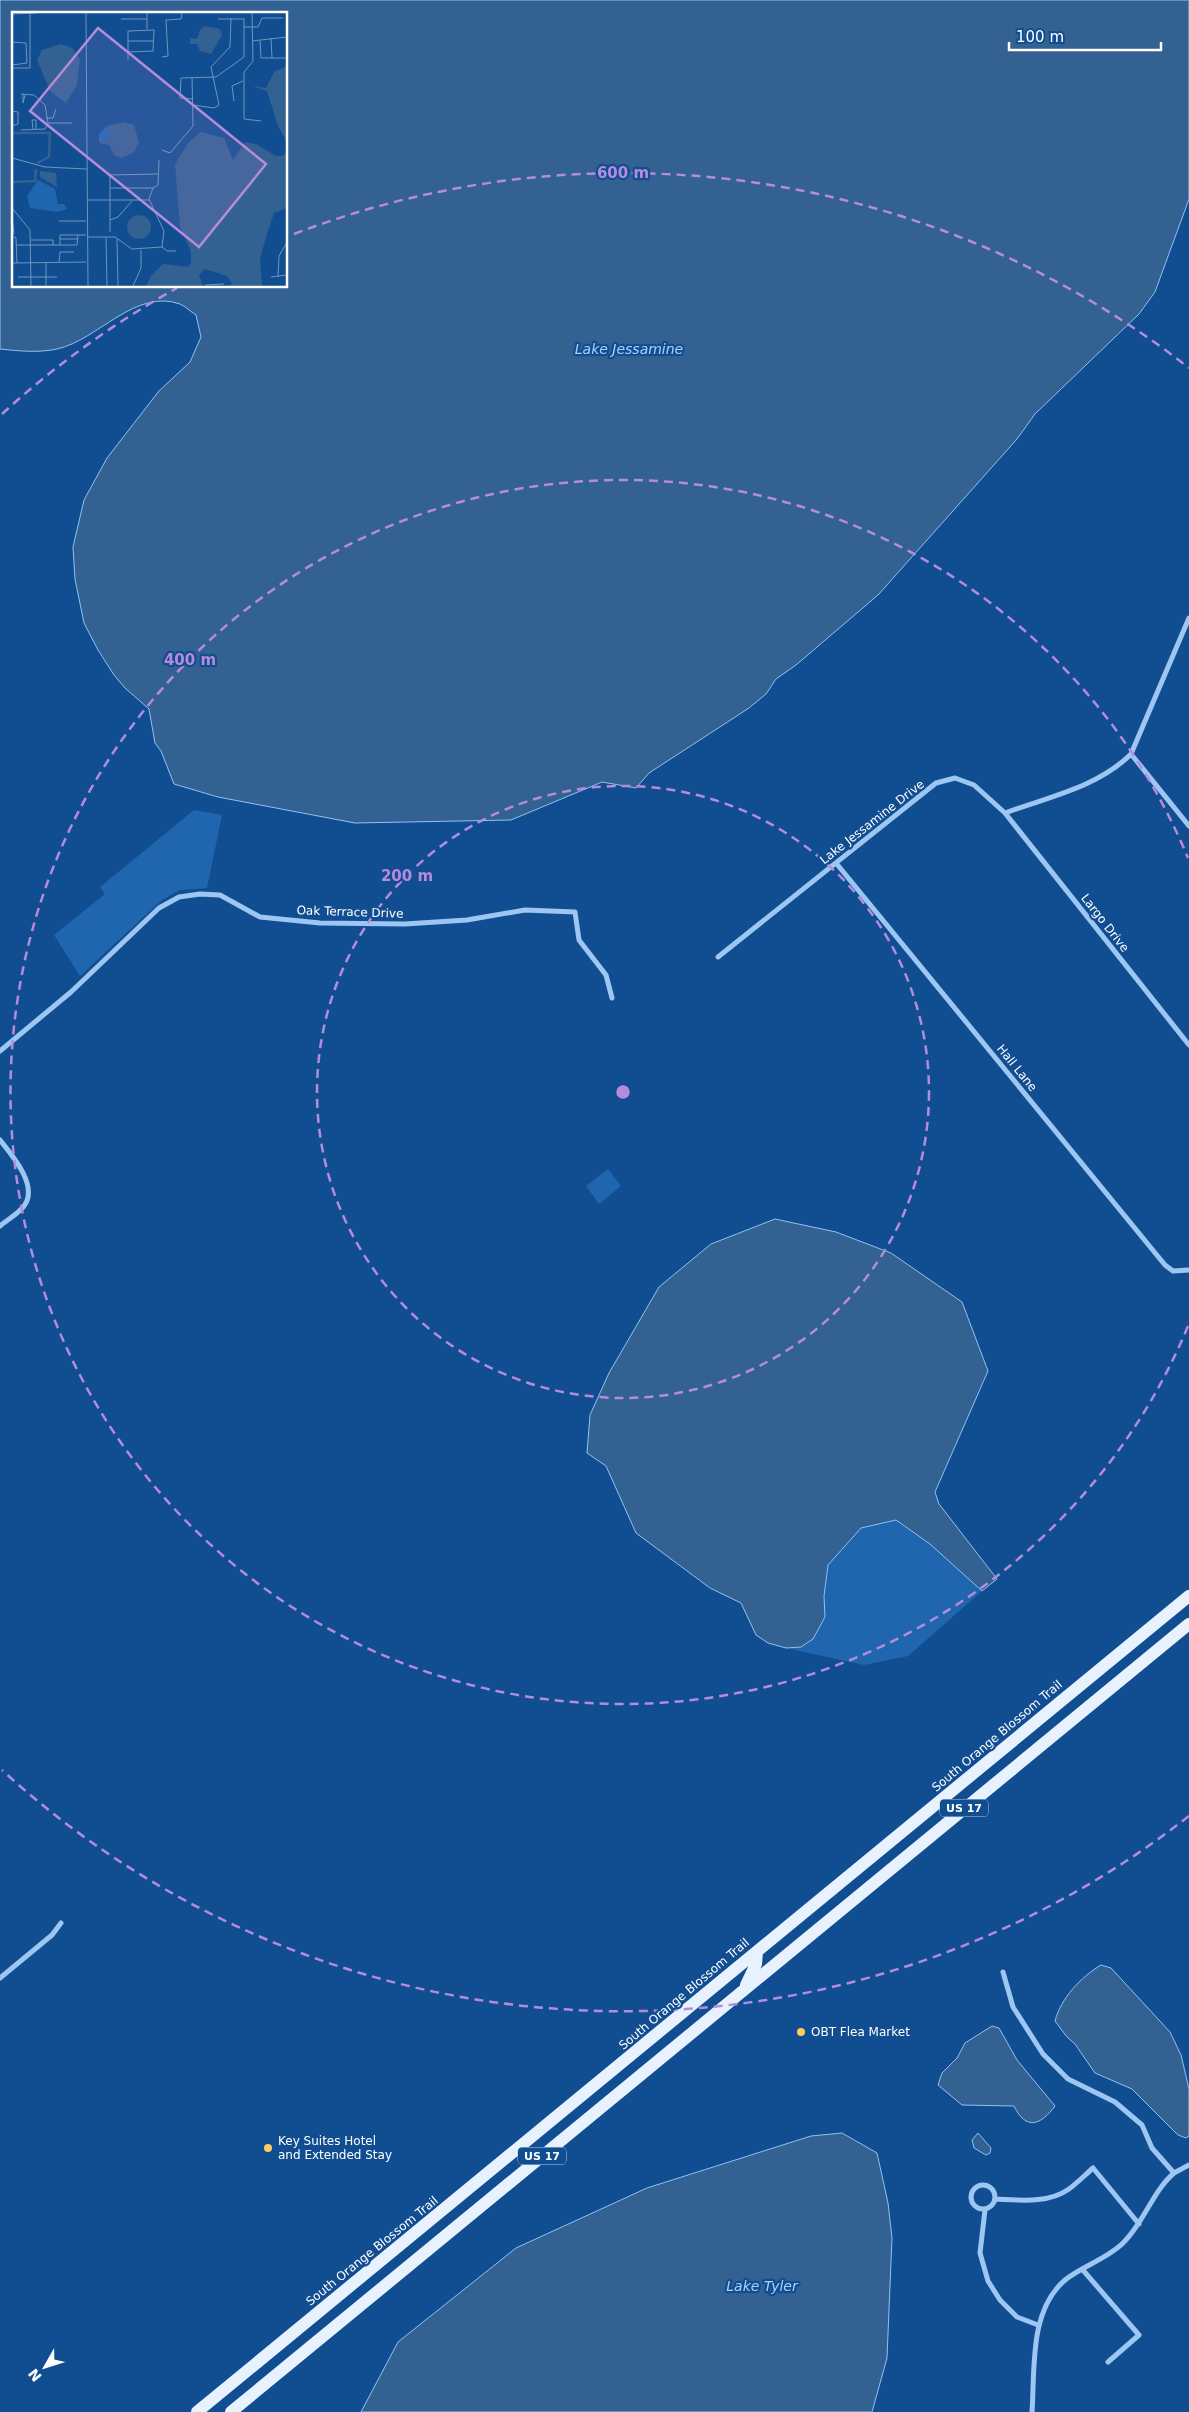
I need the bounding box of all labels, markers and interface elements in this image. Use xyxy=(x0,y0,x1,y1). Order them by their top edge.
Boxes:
inset map xyxy=(12,12,288,288)
scale bar xyxy=(1009,20,1162,52)
text: 100 m xyxy=(1016,28,1064,46)
text: 600 m xyxy=(597,164,649,182)
water label: Lake Jessamine xyxy=(575,341,683,357)
text: 400 m xyxy=(164,651,216,669)
street label: Lake Jessamine Drive xyxy=(817,777,927,867)
text: 200 m xyxy=(381,867,433,885)
street label: Largo Drive xyxy=(1078,891,1132,955)
street label: Oak Terrace Drive xyxy=(296,903,404,921)
street label: Hall Lane xyxy=(994,1042,1040,1094)
centre of rings xyxy=(614,1083,632,1101)
street label: South Orange Blossom Trail xyxy=(929,1677,1065,1795)
road number: US 17 xyxy=(940,1800,988,1816)
street label: South Orange Blossom Trail xyxy=(616,1935,752,2053)
place label: OBT Flea Market xyxy=(811,2025,910,2039)
marker: OBT Flea Market xyxy=(795,2026,807,2038)
place label: Key Suites Hotel and Extended Stay xyxy=(278,2134,392,2162)
marker: Key Suites Hotel and Extended Stay xyxy=(262,2142,274,2154)
road number: US 17 xyxy=(518,2148,566,2164)
street label: South Orange Blossom Trail xyxy=(303,2193,441,2309)
water label: Lake Tyler xyxy=(726,2278,799,2294)
north arrow xyxy=(20,2342,70,2392)
text: N xyxy=(25,2366,45,2385)

